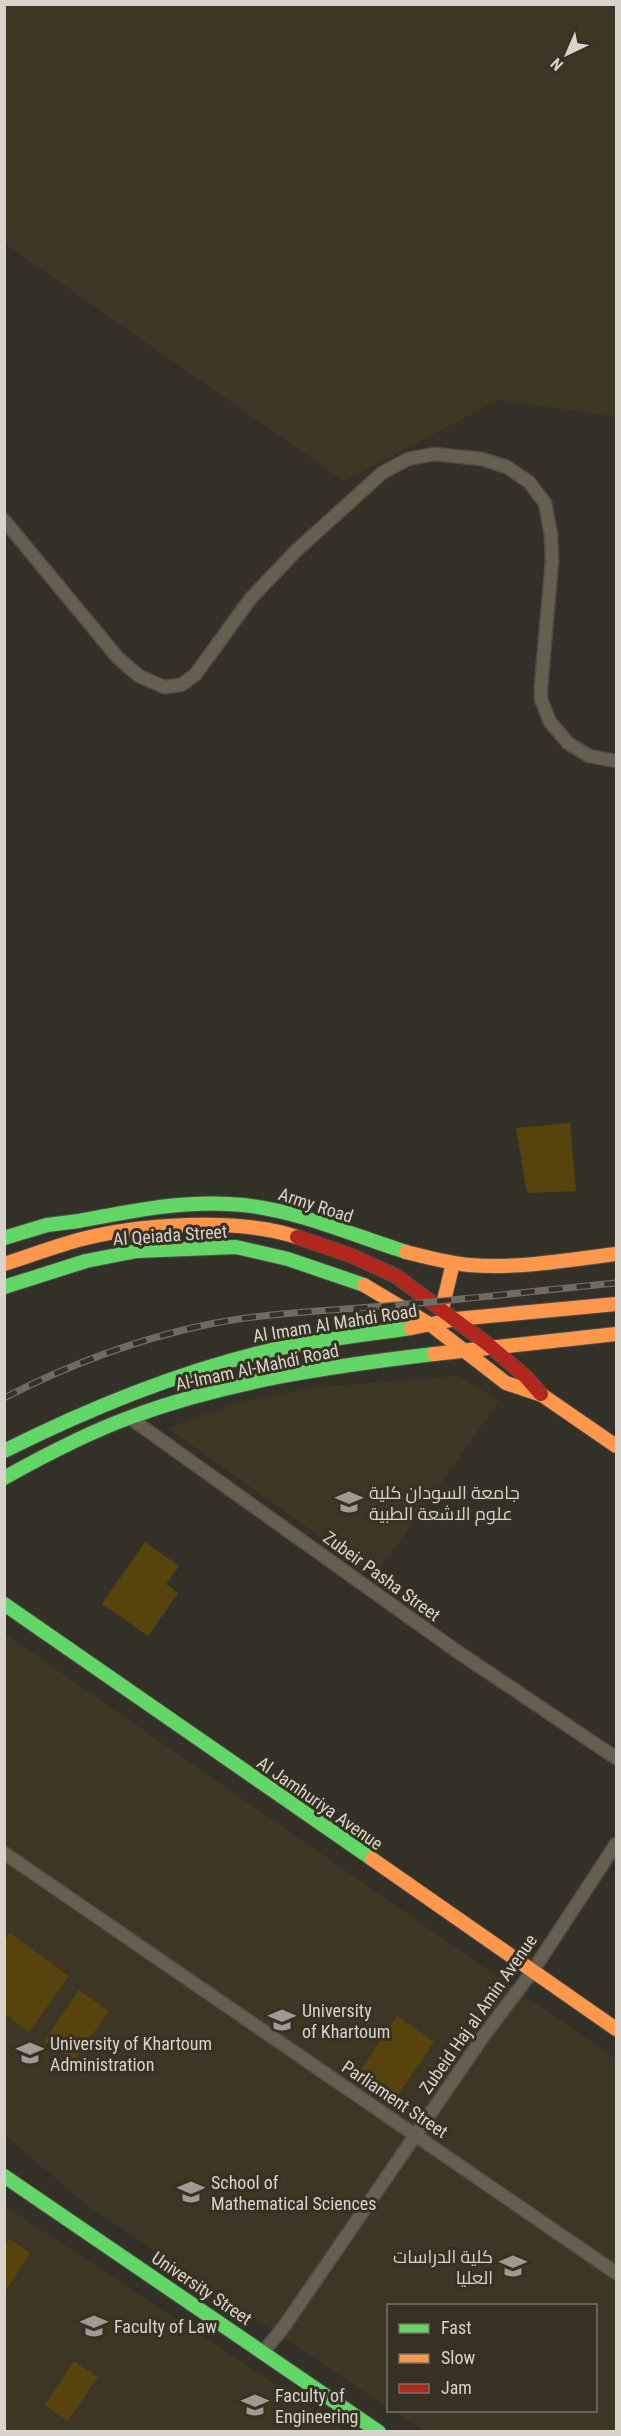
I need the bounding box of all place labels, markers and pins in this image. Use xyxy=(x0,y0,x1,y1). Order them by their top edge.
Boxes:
place label: جامعة السودان كلية علوم الاشعة الطبية xyxy=(369,1482,520,1526)
school or university icon: جامعة السودان كلية علوم الاشعة الطبية xyxy=(334,1487,364,1517)
place label: University of Khartoum xyxy=(302,2000,390,2042)
school or university icon: University of Khartoum xyxy=(267,2005,297,2035)
place label: University of Khartoum Administration xyxy=(50,2033,212,2075)
school or university icon: University of Khartoum Administration xyxy=(15,2038,45,2068)
place label: School of Mathematical Sciences xyxy=(211,2172,376,2214)
school or university icon: School of Mathematical Sciences xyxy=(176,2177,206,2207)
place label: كلية الدراسات العليا xyxy=(393,2246,493,2288)
school or university icon: كلية الدراسات العليا xyxy=(498,2251,528,2281)
school or university icon: Faculty of Law xyxy=(79,2311,109,2341)
place label: Faculty of Law xyxy=(114,2316,217,2337)
place label: Faculty of Engineering xyxy=(275,2385,358,2427)
school or university icon: Faculty of Engineering xyxy=(240,2390,270,2420)

